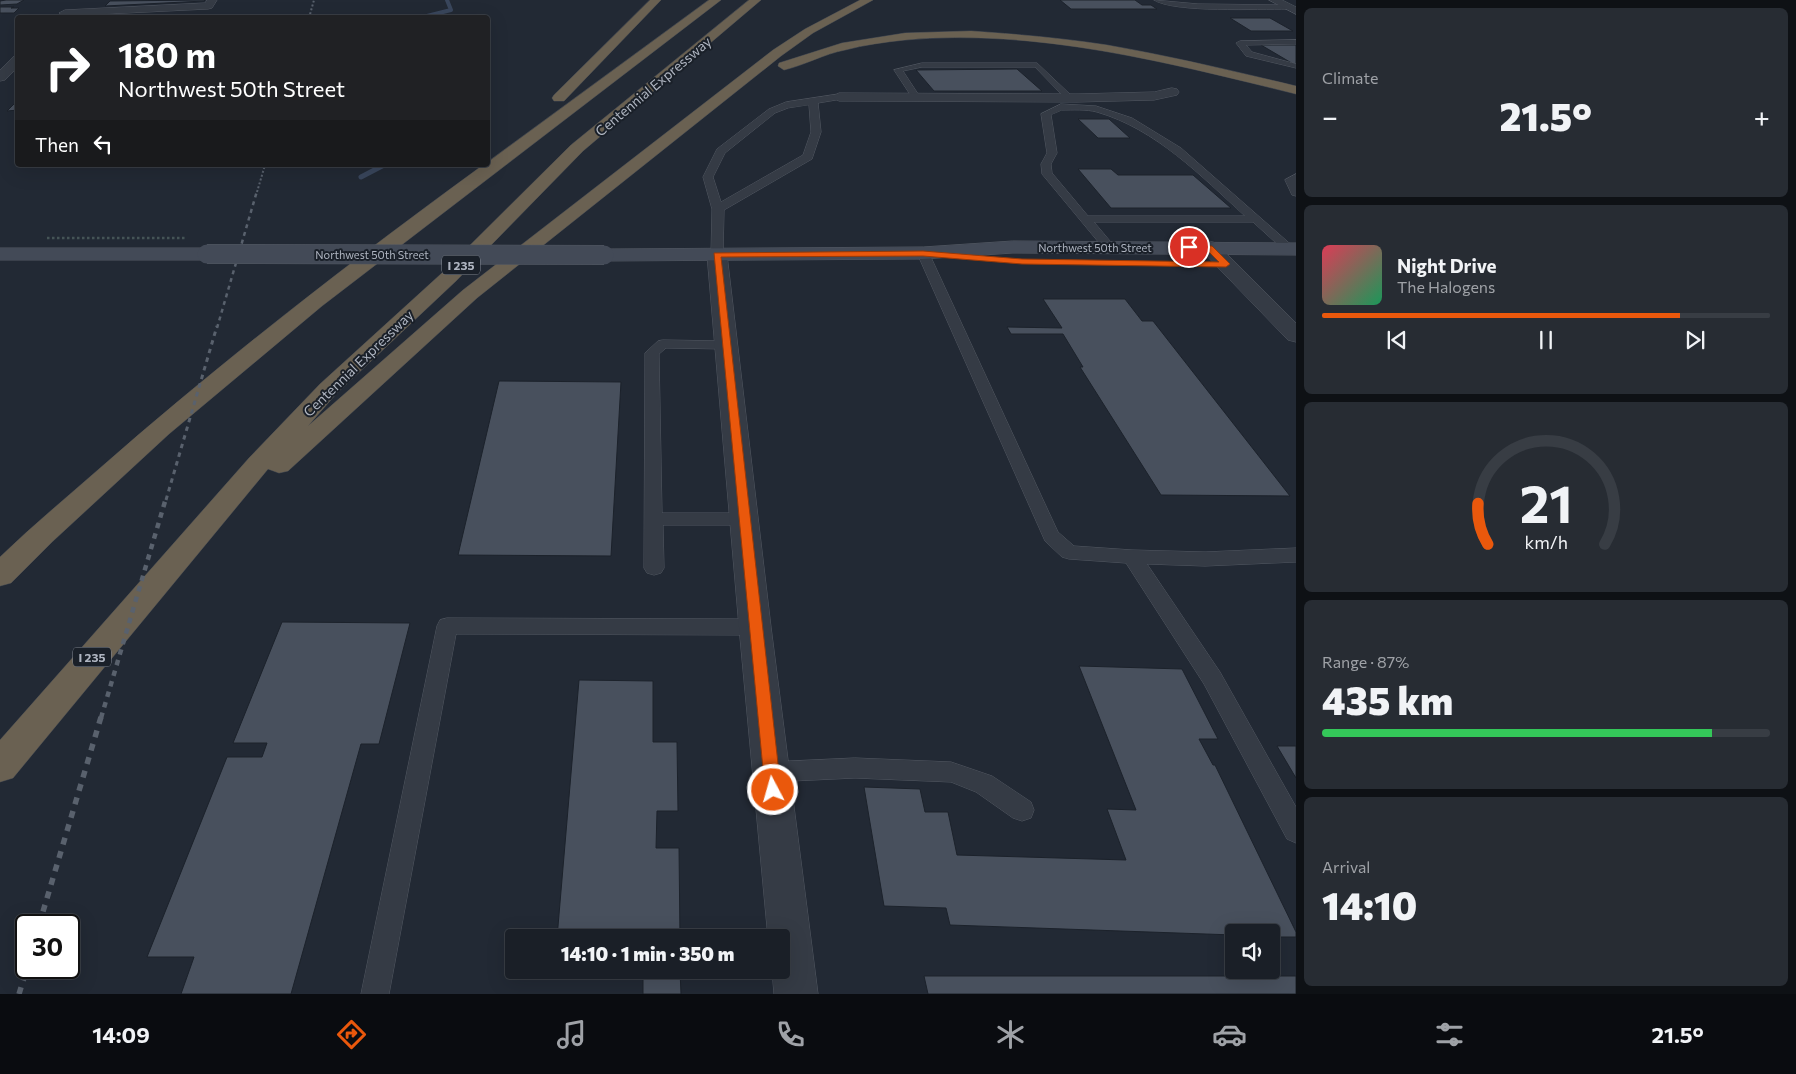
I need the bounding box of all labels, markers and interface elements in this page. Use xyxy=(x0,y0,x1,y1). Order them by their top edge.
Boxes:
text: 180 m xyxy=(118,32,216,75)
street label: Centennial Expressway xyxy=(592,33,714,139)
icon: right xyxy=(35,35,100,100)
text: Climate xyxy=(1322,68,1378,87)
text: Northwest 50th Street xyxy=(118,75,345,102)
text: 21.5° xyxy=(1499,92,1592,139)
text: − xyxy=(1322,99,1338,133)
text: + xyxy=(1754,99,1770,133)
icon: left xyxy=(89,130,117,158)
text: Then xyxy=(35,133,79,156)
pin xyxy=(1168,226,1210,268)
icon: arrive xyxy=(1175,233,1203,261)
street label: Northwest 50th Street xyxy=(1038,241,1152,254)
street label: Northwest 50th Street xyxy=(315,248,429,261)
text: Night Drive xyxy=(1397,254,1497,277)
road number: I 235 xyxy=(442,256,480,274)
text: The Halogens xyxy=(1397,277,1495,296)
street label: Centennial Expressway xyxy=(300,306,416,420)
icon: previous xyxy=(1383,326,1411,354)
icon: pause xyxy=(1532,326,1560,354)
icon: next xyxy=(1681,326,1709,354)
text: 21 xyxy=(1519,470,1573,534)
text: km/h xyxy=(1524,531,1568,553)
road number: I 235 xyxy=(73,648,111,666)
text: Range · 87% xyxy=(1322,652,1409,671)
text: 435 km xyxy=(1322,676,1453,723)
position arrow xyxy=(746,763,798,815)
text: Arrival xyxy=(1322,857,1370,876)
text: 14:10 xyxy=(1322,881,1417,928)
speed limit sign: 30 xyxy=(15,914,80,979)
map controls xyxy=(1225,924,1280,979)
button: sound xyxy=(1225,924,1280,979)
text: 14:10 · 1 min · 350 m xyxy=(561,942,734,965)
icon: directions xyxy=(334,1017,369,1052)
icon: music xyxy=(554,1017,589,1052)
icon: phone xyxy=(773,1017,808,1052)
icon: climate xyxy=(993,1017,1028,1052)
icon: car xyxy=(1212,1017,1247,1052)
icon: filters xyxy=(1432,1017,1467,1052)
text: 14:09 xyxy=(92,1021,150,1048)
text: 21.5° xyxy=(1651,1021,1704,1048)

